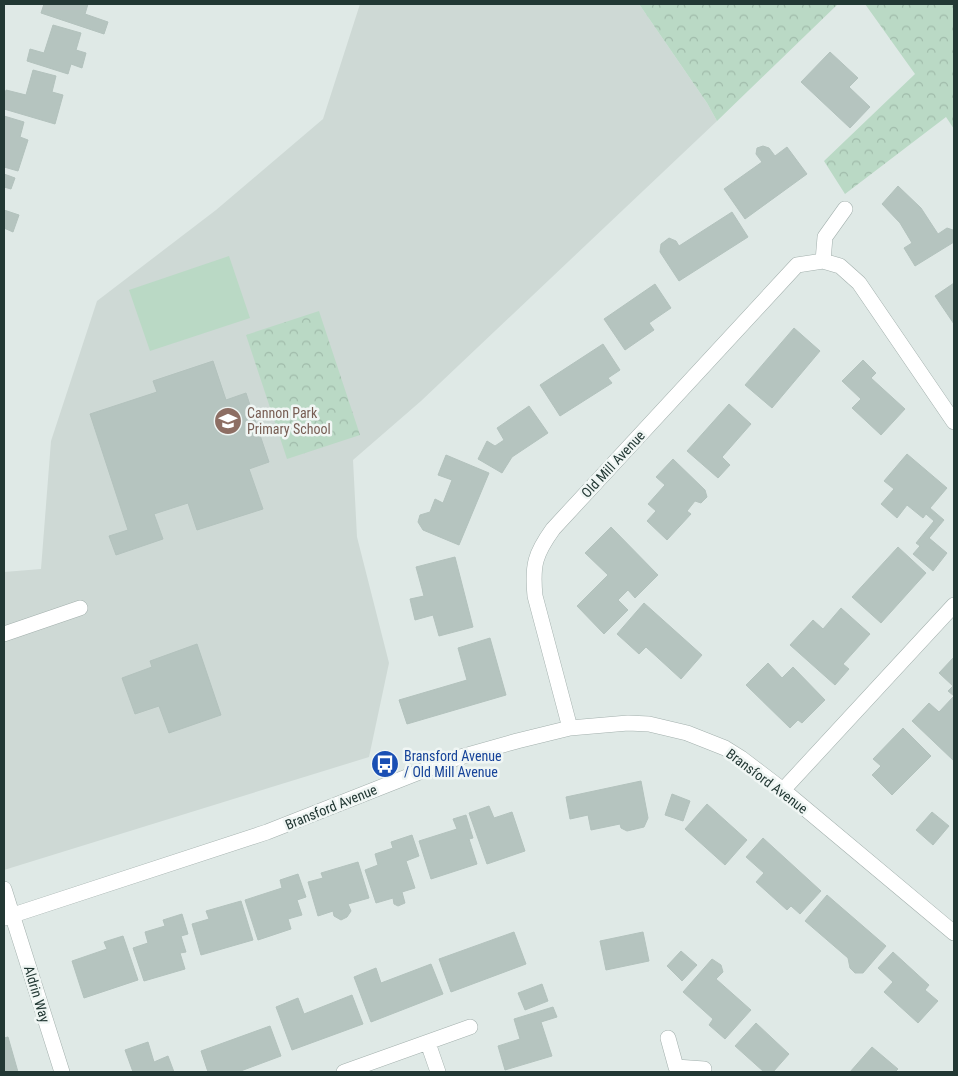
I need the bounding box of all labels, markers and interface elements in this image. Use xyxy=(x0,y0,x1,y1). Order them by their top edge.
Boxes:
place label: Cannon Park Primary School xyxy=(247,405,331,437)
school or university icon: Cannon Park Primary School xyxy=(213,406,243,436)
street label: Old Mill Avenue xyxy=(578,427,648,501)
street label: Bransford Avenue xyxy=(723,745,811,817)
place label: Bransford Avenue / Old Mill Avenue xyxy=(404,748,502,780)
bus stop icon: Bransford Avenue / Old Mill Avenue xyxy=(370,749,400,779)
street label: Bransford Avenue xyxy=(283,781,380,833)
street label: Aldrin Way xyxy=(21,964,53,1025)

